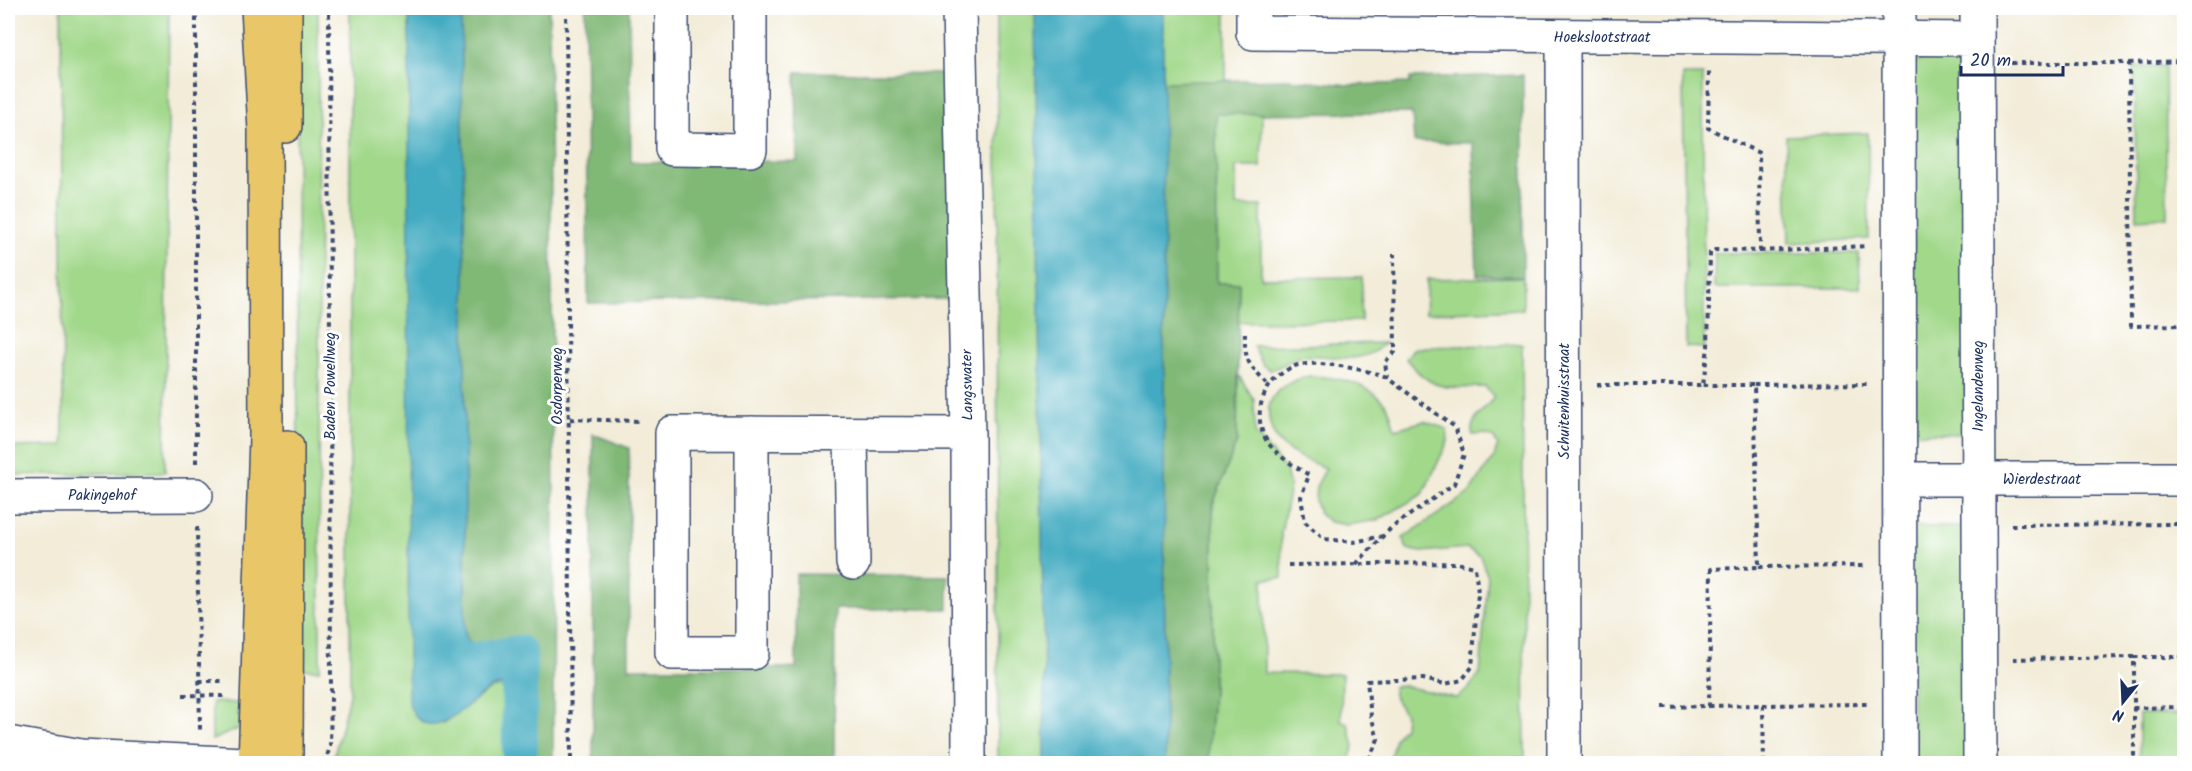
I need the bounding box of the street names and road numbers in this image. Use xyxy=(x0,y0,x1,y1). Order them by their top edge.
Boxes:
street label: Hoekslootstraat xyxy=(1553,26,1651,50)
street label: Baden Powellweg xyxy=(319,332,343,440)
street label: Ingelandenweg xyxy=(1967,340,1991,432)
street label: Schuitenhuisstraat xyxy=(1553,343,1577,459)
street label: Osdorperweg xyxy=(546,347,570,425)
street label: Langswater xyxy=(955,348,981,421)
street label: Wierdestraat xyxy=(2003,468,2081,492)
street label: Pakingehof xyxy=(68,484,137,508)

